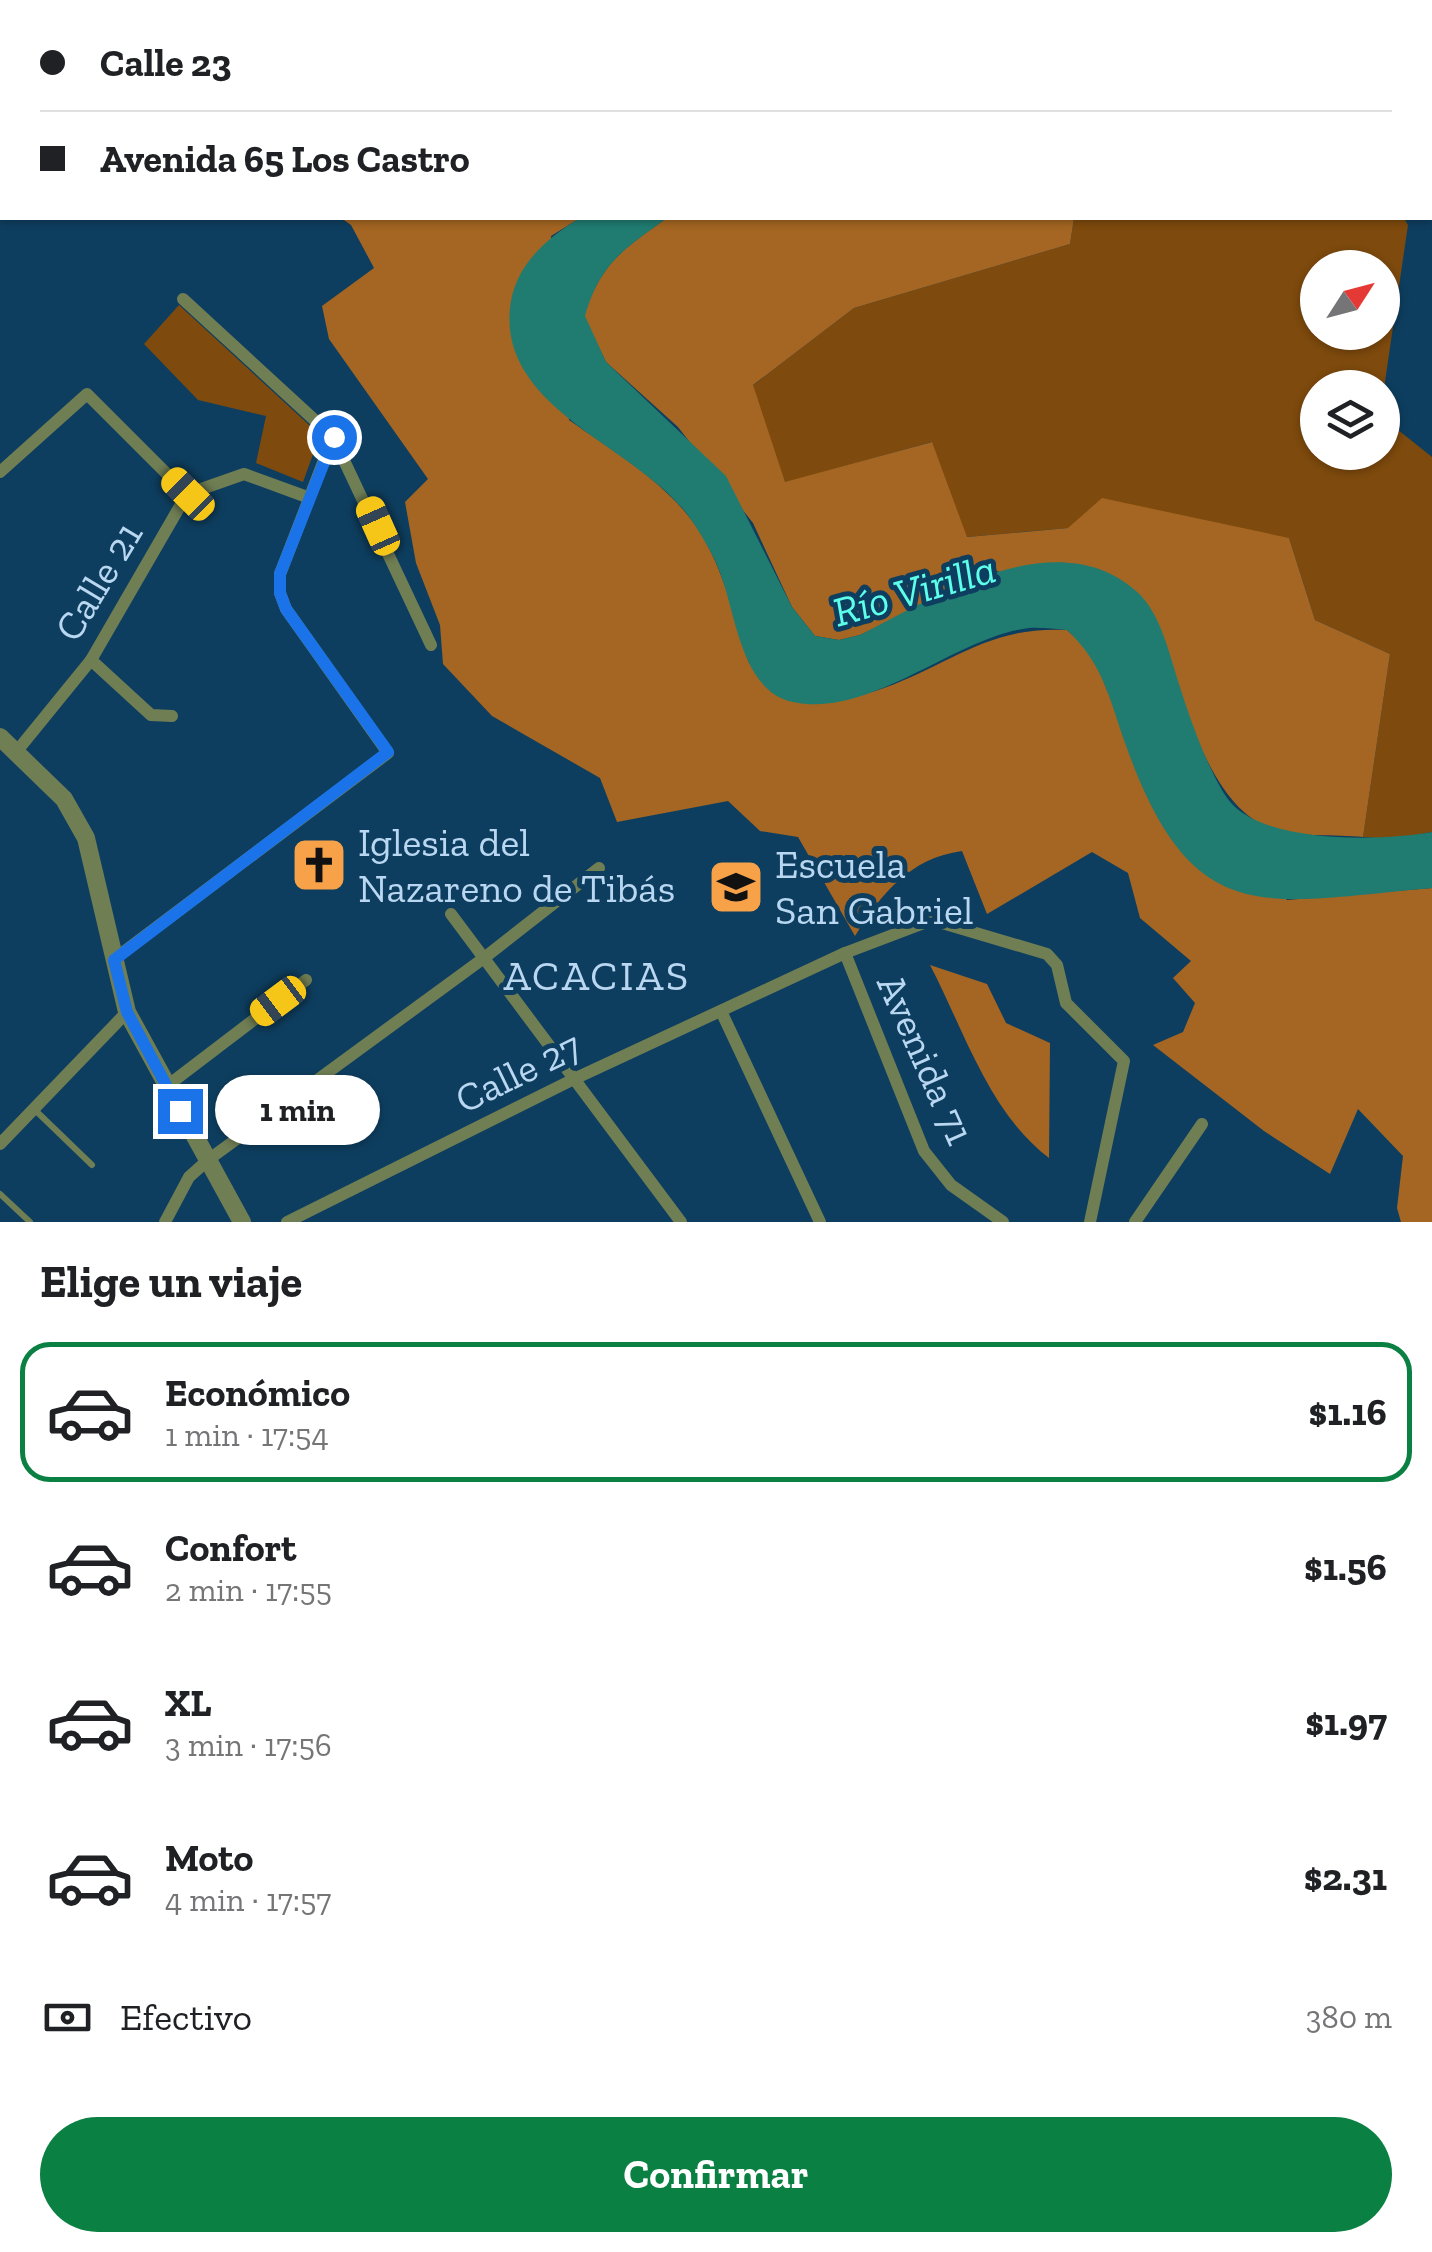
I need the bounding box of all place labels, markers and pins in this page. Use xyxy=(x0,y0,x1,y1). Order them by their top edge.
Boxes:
place label: Iglesia del Nazareno de Tibás xyxy=(358,818,675,912)
church icon: Iglesia del Nazareno de Tibás xyxy=(289,835,349,895)
place label: Escuela San Gabriel xyxy=(775,840,973,934)
school or university icon: Escuela San Gabriel xyxy=(706,857,766,917)

